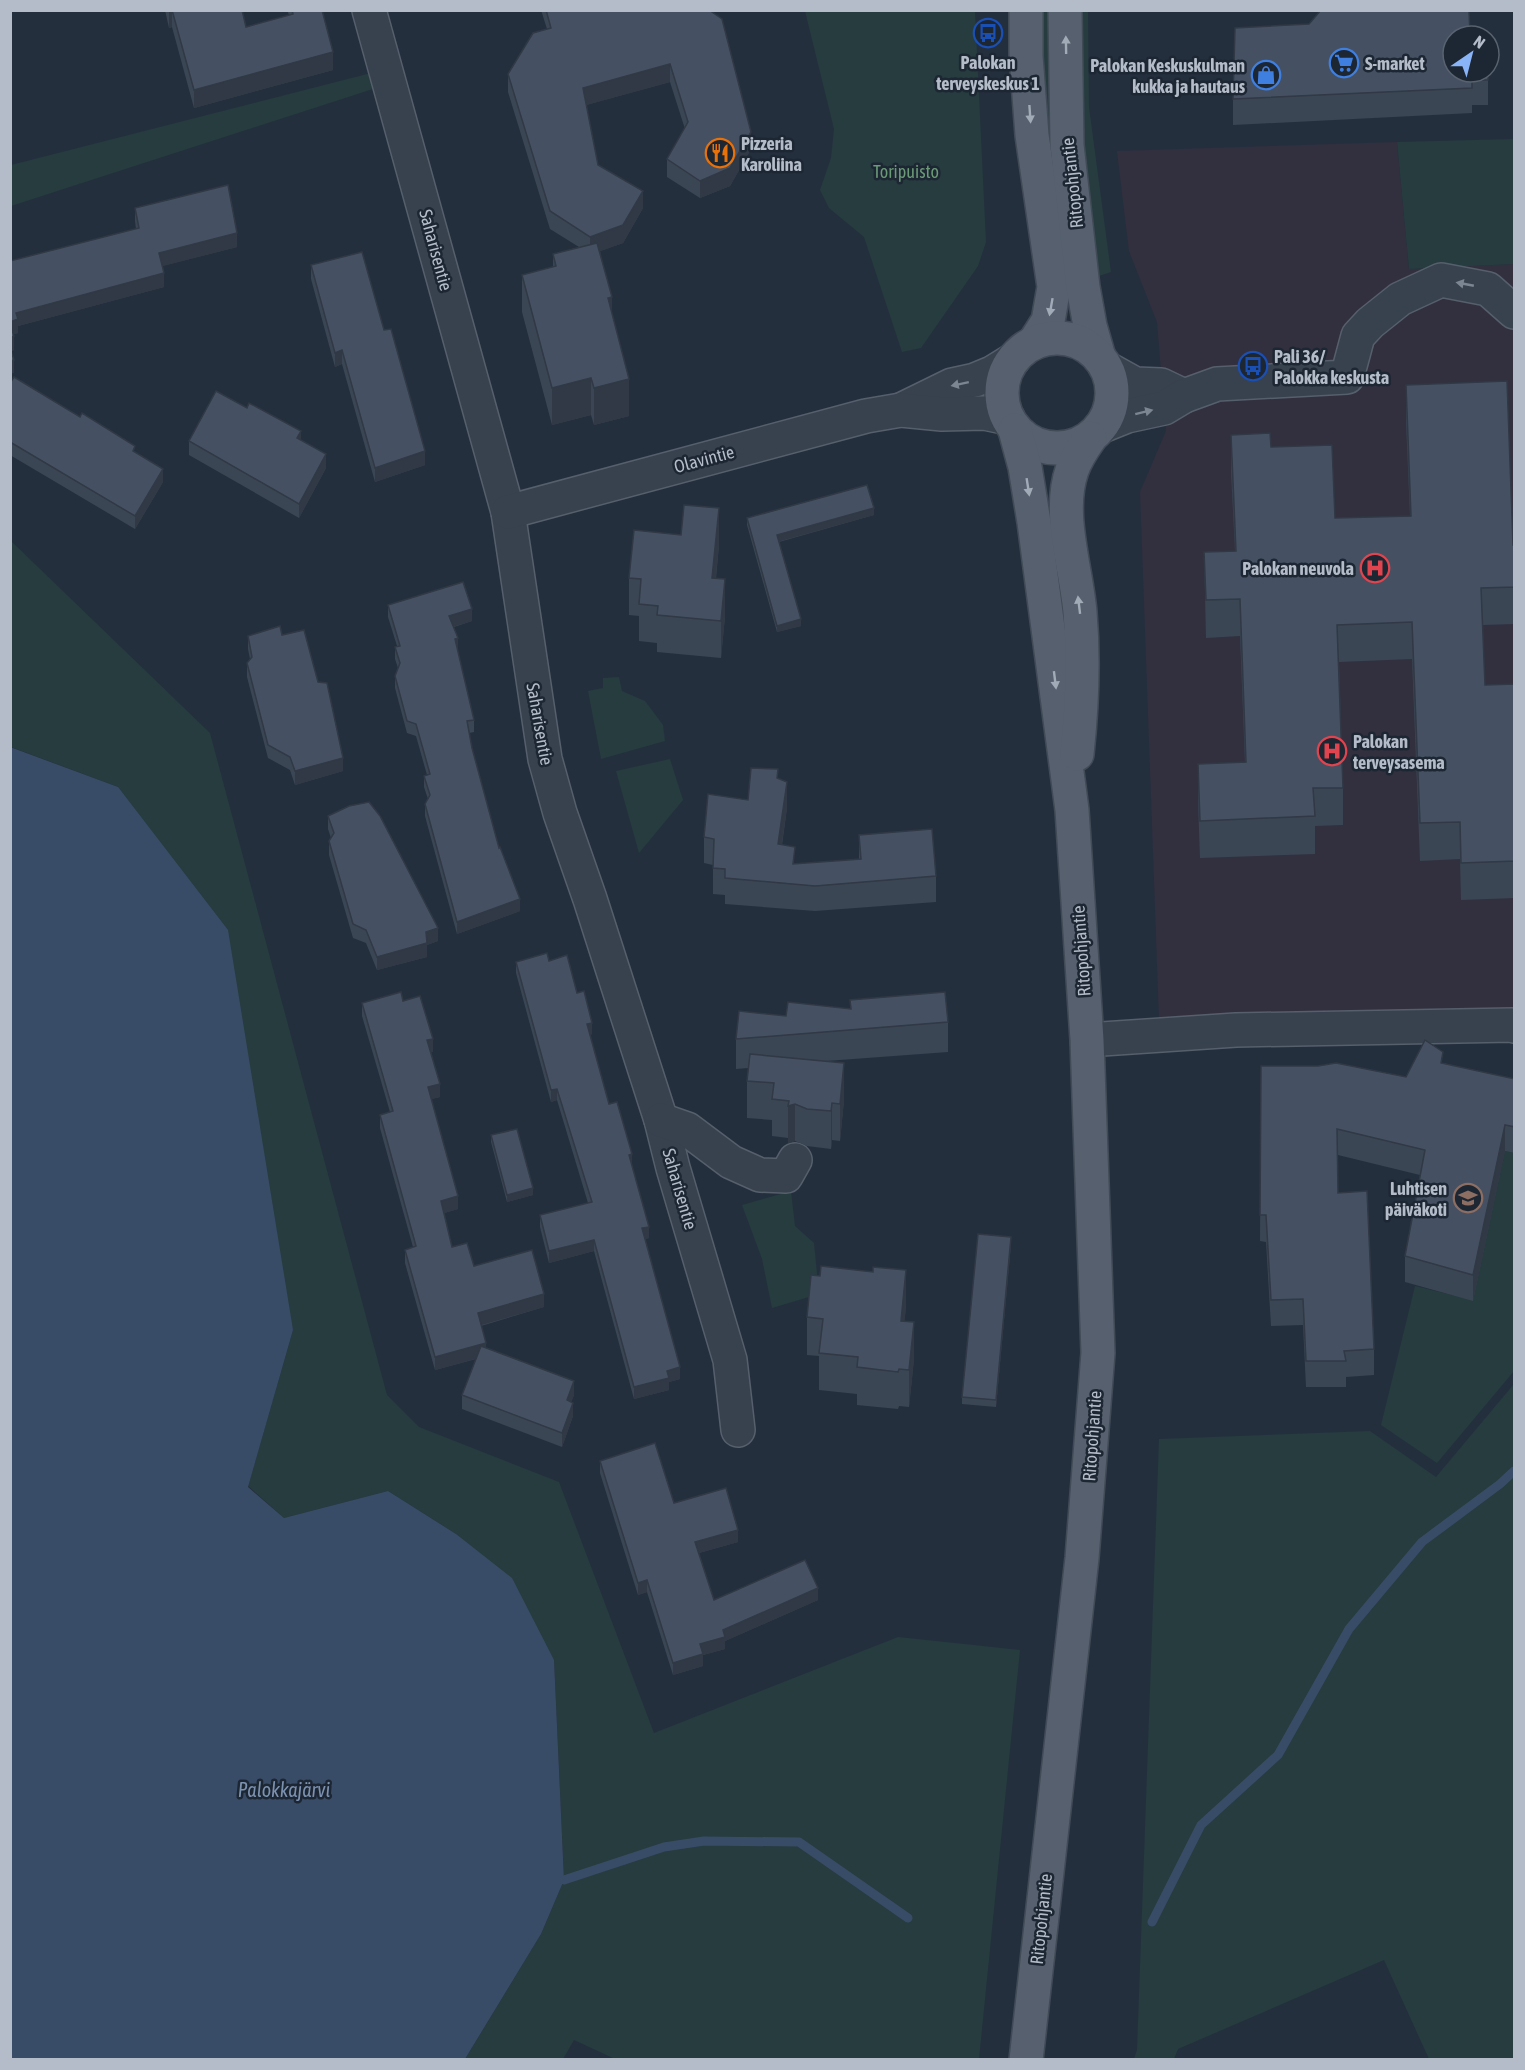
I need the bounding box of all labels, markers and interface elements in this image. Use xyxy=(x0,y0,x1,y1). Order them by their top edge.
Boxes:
bus stop icon: Palokan terveyskeskus 1 xyxy=(972,17,1004,49)
north arrow xyxy=(1441,24,1501,84)
text: N xyxy=(1471,32,1489,52)
one-way arrow xyxy=(1061,35,1070,54)
supermarket icon: S-market xyxy=(1328,47,1360,79)
place label: Palokan terveyskeskus 1 xyxy=(935,52,1040,94)
place label: S-market xyxy=(1365,53,1425,74)
place label: Palokan Keskuskulman kukka ja hautaus xyxy=(1090,55,1246,97)
shop icon: Palokan Keskuskulman kukka ja hautaus xyxy=(1250,59,1282,91)
one-way arrow xyxy=(1025,105,1035,124)
place label: Pizzeria Karoliina xyxy=(741,133,802,175)
restaurant icon: Pizzeria Karoliina xyxy=(704,137,736,169)
street label: Ritopohjantie xyxy=(1057,137,1087,229)
park label: Toripuisto xyxy=(873,161,939,182)
street label: Saharisentie xyxy=(415,207,457,293)
one-way arrow xyxy=(1456,279,1475,288)
one-way arrow xyxy=(1046,298,1055,317)
place label: Pali 36/ Palokka keskusta xyxy=(1274,346,1389,388)
bus stop icon: Pali 36/ Palokka keskusta xyxy=(1237,350,1269,382)
one-way arrow xyxy=(951,379,969,389)
one-way arrow xyxy=(1134,407,1153,417)
street label: Olavintie xyxy=(672,441,736,477)
one-way arrow xyxy=(1024,478,1033,497)
hospital icon: Palokan neuvola xyxy=(1359,552,1391,584)
place label: Palokan neuvola xyxy=(1242,558,1354,579)
one-way arrow xyxy=(1074,595,1083,614)
one-way arrow xyxy=(1050,671,1059,690)
street label: Saharisentie xyxy=(522,681,558,767)
place label: Palokan terveysasema xyxy=(1352,731,1445,773)
hospital icon: Palokan terveysasema xyxy=(1316,735,1348,767)
street label: Ritopohjantie xyxy=(1067,905,1095,997)
street label: Saharisentie xyxy=(658,1146,702,1232)
place label: Luhtisen päiväkoti xyxy=(1385,1178,1447,1220)
school or university icon: Luhtisen päiväkoti xyxy=(1452,1182,1484,1214)
street label: Ritopohjantie xyxy=(1078,1390,1106,1482)
water label: Palokkajärvi xyxy=(238,1778,331,1801)
street label: Ritopohjantie xyxy=(1026,1873,1056,1965)

